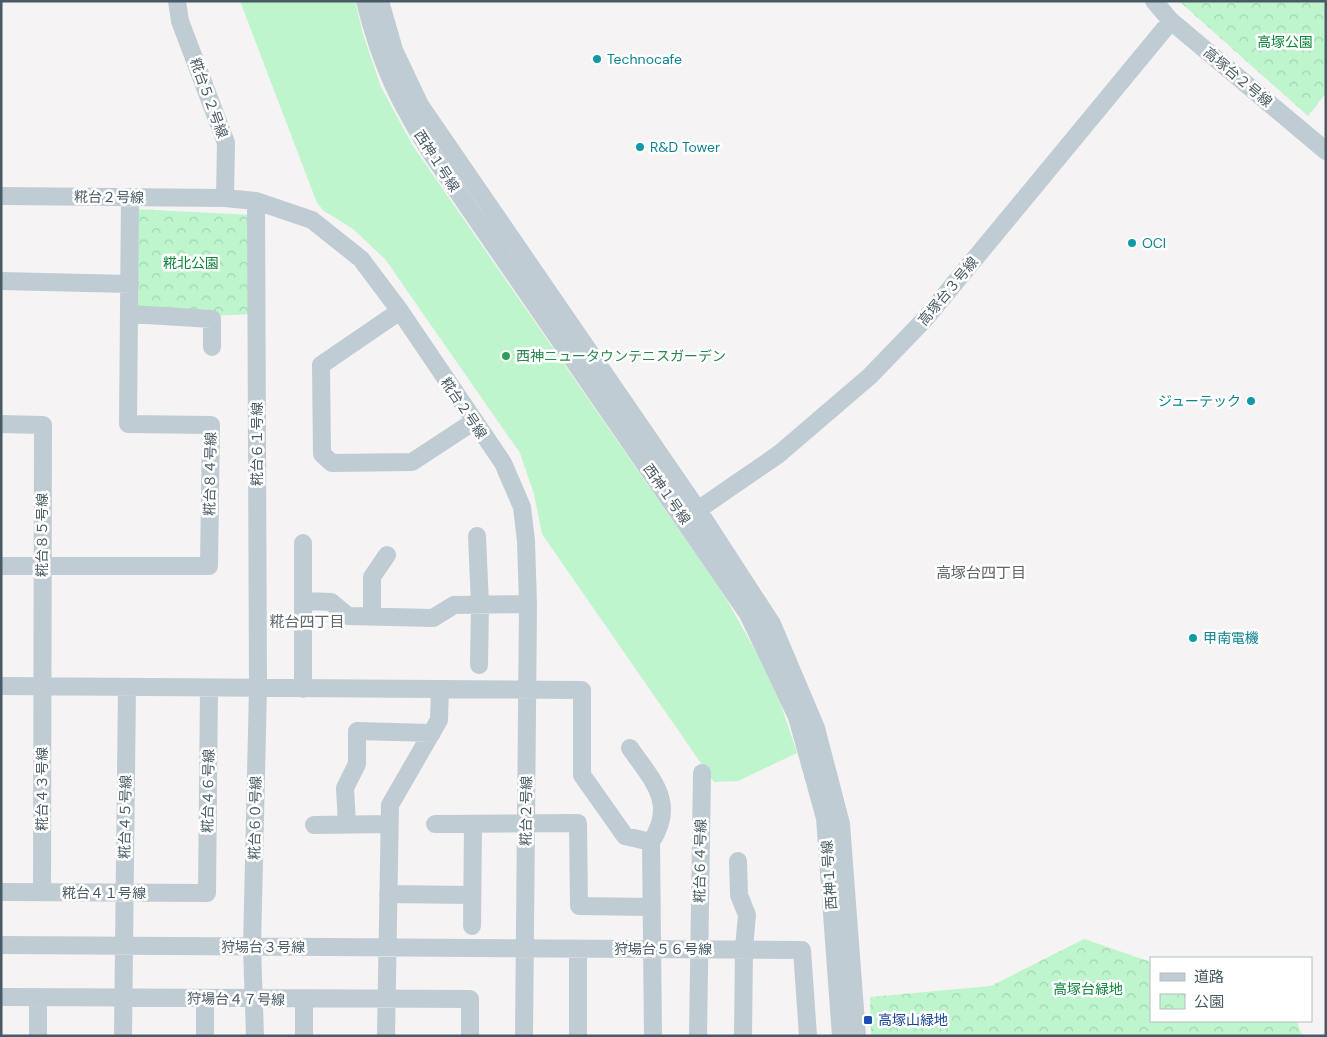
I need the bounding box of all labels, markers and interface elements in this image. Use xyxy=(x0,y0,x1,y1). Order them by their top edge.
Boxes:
park label: 高塚公園 xyxy=(1257,33,1313,51)
street label: 高塚台２号線 xyxy=(1200,43,1276,111)
place label: Technocafe xyxy=(607,50,682,68)
marker: Technocafe xyxy=(591,53,603,65)
street label: 糀台５２号線 xyxy=(186,55,232,141)
street label: 西神１号線 xyxy=(410,127,464,195)
place label: R&D Tower xyxy=(650,138,720,156)
marker: R&D Tower xyxy=(634,141,646,153)
street label: 糀台２号線 xyxy=(74,187,144,207)
place label: OCI xyxy=(1142,234,1166,252)
marker: OCI xyxy=(1126,237,1138,249)
street label: 高塚台３号線 xyxy=(914,253,982,329)
park label: 糀北公園 xyxy=(163,254,219,272)
place label: 西神ニュータウンテニスガーデン xyxy=(516,347,726,365)
marker: 西神ニュータウンテニスガーデン xyxy=(500,350,512,362)
street label: 糀台２号線 xyxy=(437,374,491,442)
place label: ジューテック xyxy=(1158,392,1241,410)
marker: ジューテック xyxy=(1245,395,1257,407)
street label: 糀台６１号線 xyxy=(248,402,266,486)
street label: 糀台８４号線 xyxy=(200,432,220,516)
street label: 西神１号線 xyxy=(640,460,694,528)
street label: 糀台８５号線 xyxy=(33,493,51,577)
district label: 高塚台四丁目 xyxy=(936,563,1026,583)
district label: 糀台四丁目 xyxy=(269,612,345,632)
place label: 甲南電機 xyxy=(1203,629,1259,647)
marker: 甲南電機 xyxy=(1187,632,1199,644)
street label: 糀台４３号線 xyxy=(33,747,51,831)
street label: 糀台４６号線 xyxy=(198,749,218,833)
street label: 糀台４５号線 xyxy=(115,775,135,859)
street label: 糀台６０号線 xyxy=(245,776,265,860)
street label: 糀台２号線 xyxy=(516,776,536,846)
street label: 糀台６４号線 xyxy=(690,819,710,903)
street label: 西神１号線 xyxy=(818,839,840,911)
street label: 糀台４１号線 xyxy=(62,884,146,902)
street label: 狩場台３号線 xyxy=(221,938,305,956)
street label: 狩場台５６号線 xyxy=(614,940,712,958)
legend xyxy=(1150,957,1312,1022)
text: 道路 xyxy=(1194,967,1224,987)
park label: 高塚台緑地 xyxy=(1053,980,1123,998)
street label: 狩場台４７号線 xyxy=(187,989,285,1009)
text: 公園 xyxy=(1194,992,1224,1012)
place label: 高塚山緑地 xyxy=(878,1011,948,1029)
marker: 高塚山緑地 xyxy=(862,1014,874,1026)

